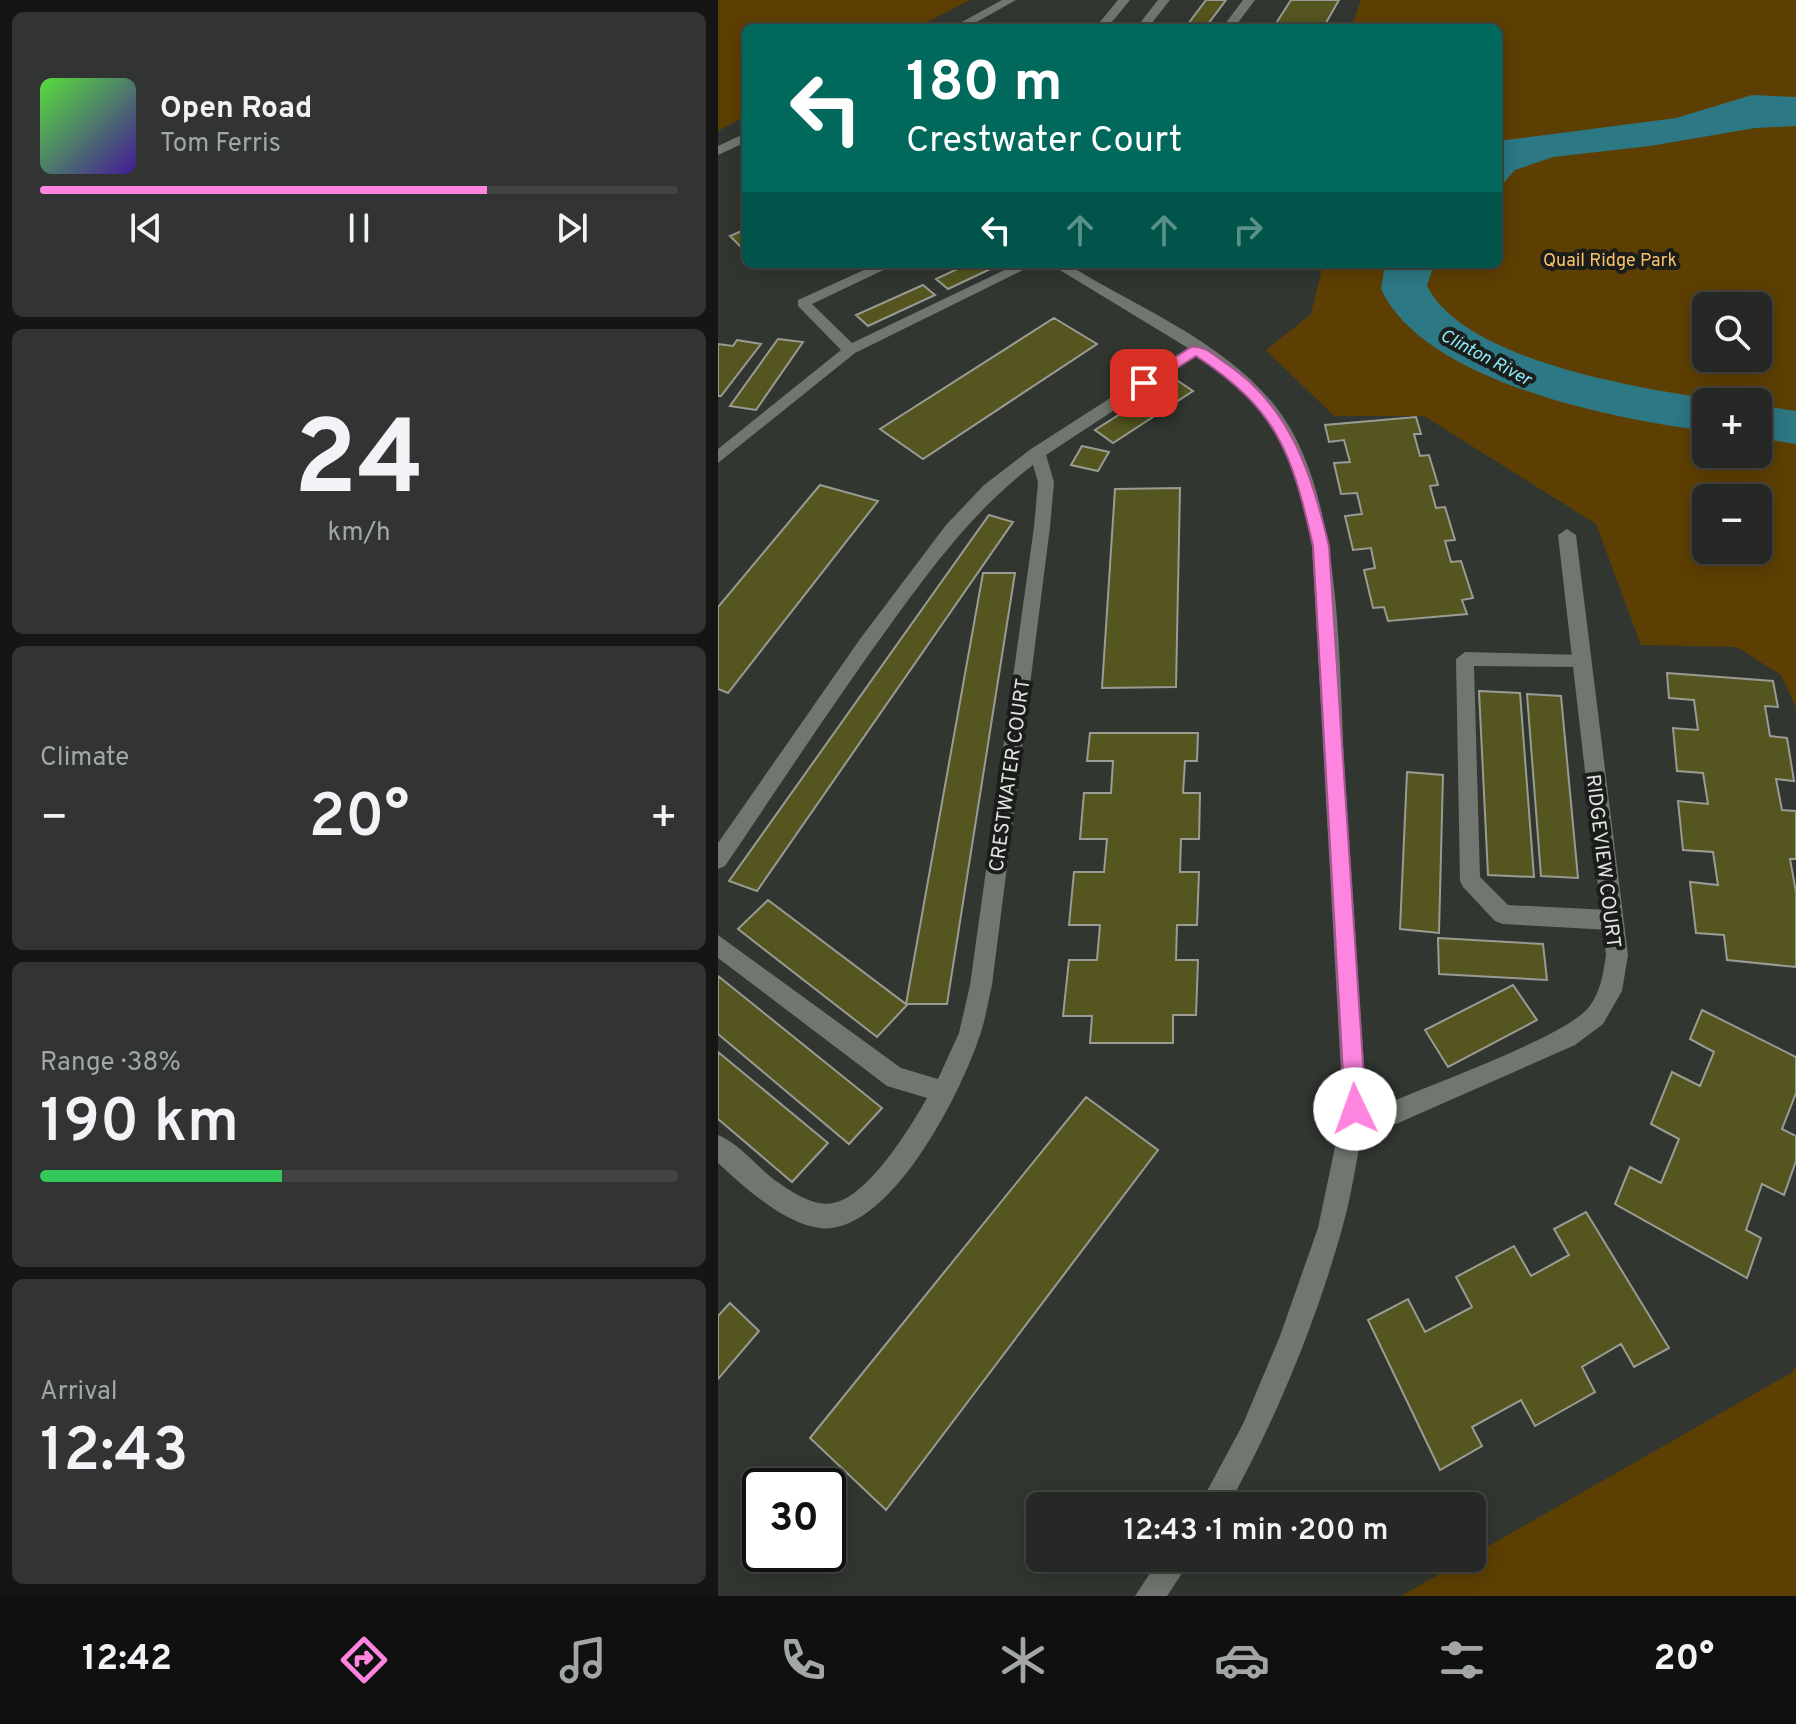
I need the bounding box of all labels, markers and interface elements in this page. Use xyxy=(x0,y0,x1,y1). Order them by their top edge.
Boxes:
text: 180 m xyxy=(906,50,1063,120)
icon: left xyxy=(774,56,878,160)
text: Open Road xyxy=(160,91,312,128)
text: Crestwater Court xyxy=(906,119,1182,165)
text: Tom Ferris xyxy=(160,128,281,161)
icon: previous xyxy=(124,206,168,250)
icon: pause xyxy=(337,206,381,250)
icon: next xyxy=(550,206,594,250)
icon: left xyxy=(974,208,1018,252)
icon: ahead xyxy=(1058,208,1102,252)
icon: ahead xyxy=(1142,208,1186,252)
icon: right xyxy=(1226,208,1270,252)
park label: Quail Ridge Park xyxy=(1543,250,1677,273)
map controls xyxy=(1692,292,1772,564)
button: search xyxy=(1692,292,1772,372)
water label: Clinton River xyxy=(1436,325,1537,393)
pin xyxy=(1110,349,1178,417)
icon: arrive xyxy=(1122,361,1166,405)
button: + xyxy=(1692,388,1772,468)
text: 24 xyxy=(294,399,424,531)
button: − xyxy=(1692,484,1772,564)
text: km/h xyxy=(327,517,391,550)
street label: CRESTWATER COURT xyxy=(985,677,1037,874)
text: Climate xyxy=(40,742,129,775)
street label: RIDGEVIEW COURT xyxy=(1578,773,1626,950)
text: 20° xyxy=(309,782,409,858)
text: − xyxy=(40,792,68,848)
text: + xyxy=(650,792,678,848)
text: Range · 38% xyxy=(40,1047,181,1080)
position arrow xyxy=(1313,1067,1397,1151)
text: 190 km xyxy=(40,1087,239,1163)
text: Arrival xyxy=(40,1376,118,1409)
text: 12:43 xyxy=(40,1416,189,1492)
speed limit sign: 30 xyxy=(742,1468,846,1572)
text: 12:43 · 1 min · 200 m xyxy=(1123,1513,1389,1550)
icon: directions xyxy=(336,1632,392,1688)
icon: music xyxy=(555,1632,611,1688)
icon: phone xyxy=(775,1632,831,1688)
icon: climate xyxy=(995,1632,1051,1688)
icon: car xyxy=(1214,1632,1270,1688)
icon: filters xyxy=(1434,1632,1490,1688)
text: 12:42 xyxy=(82,1637,172,1683)
text: 20° xyxy=(1654,1637,1714,1683)

